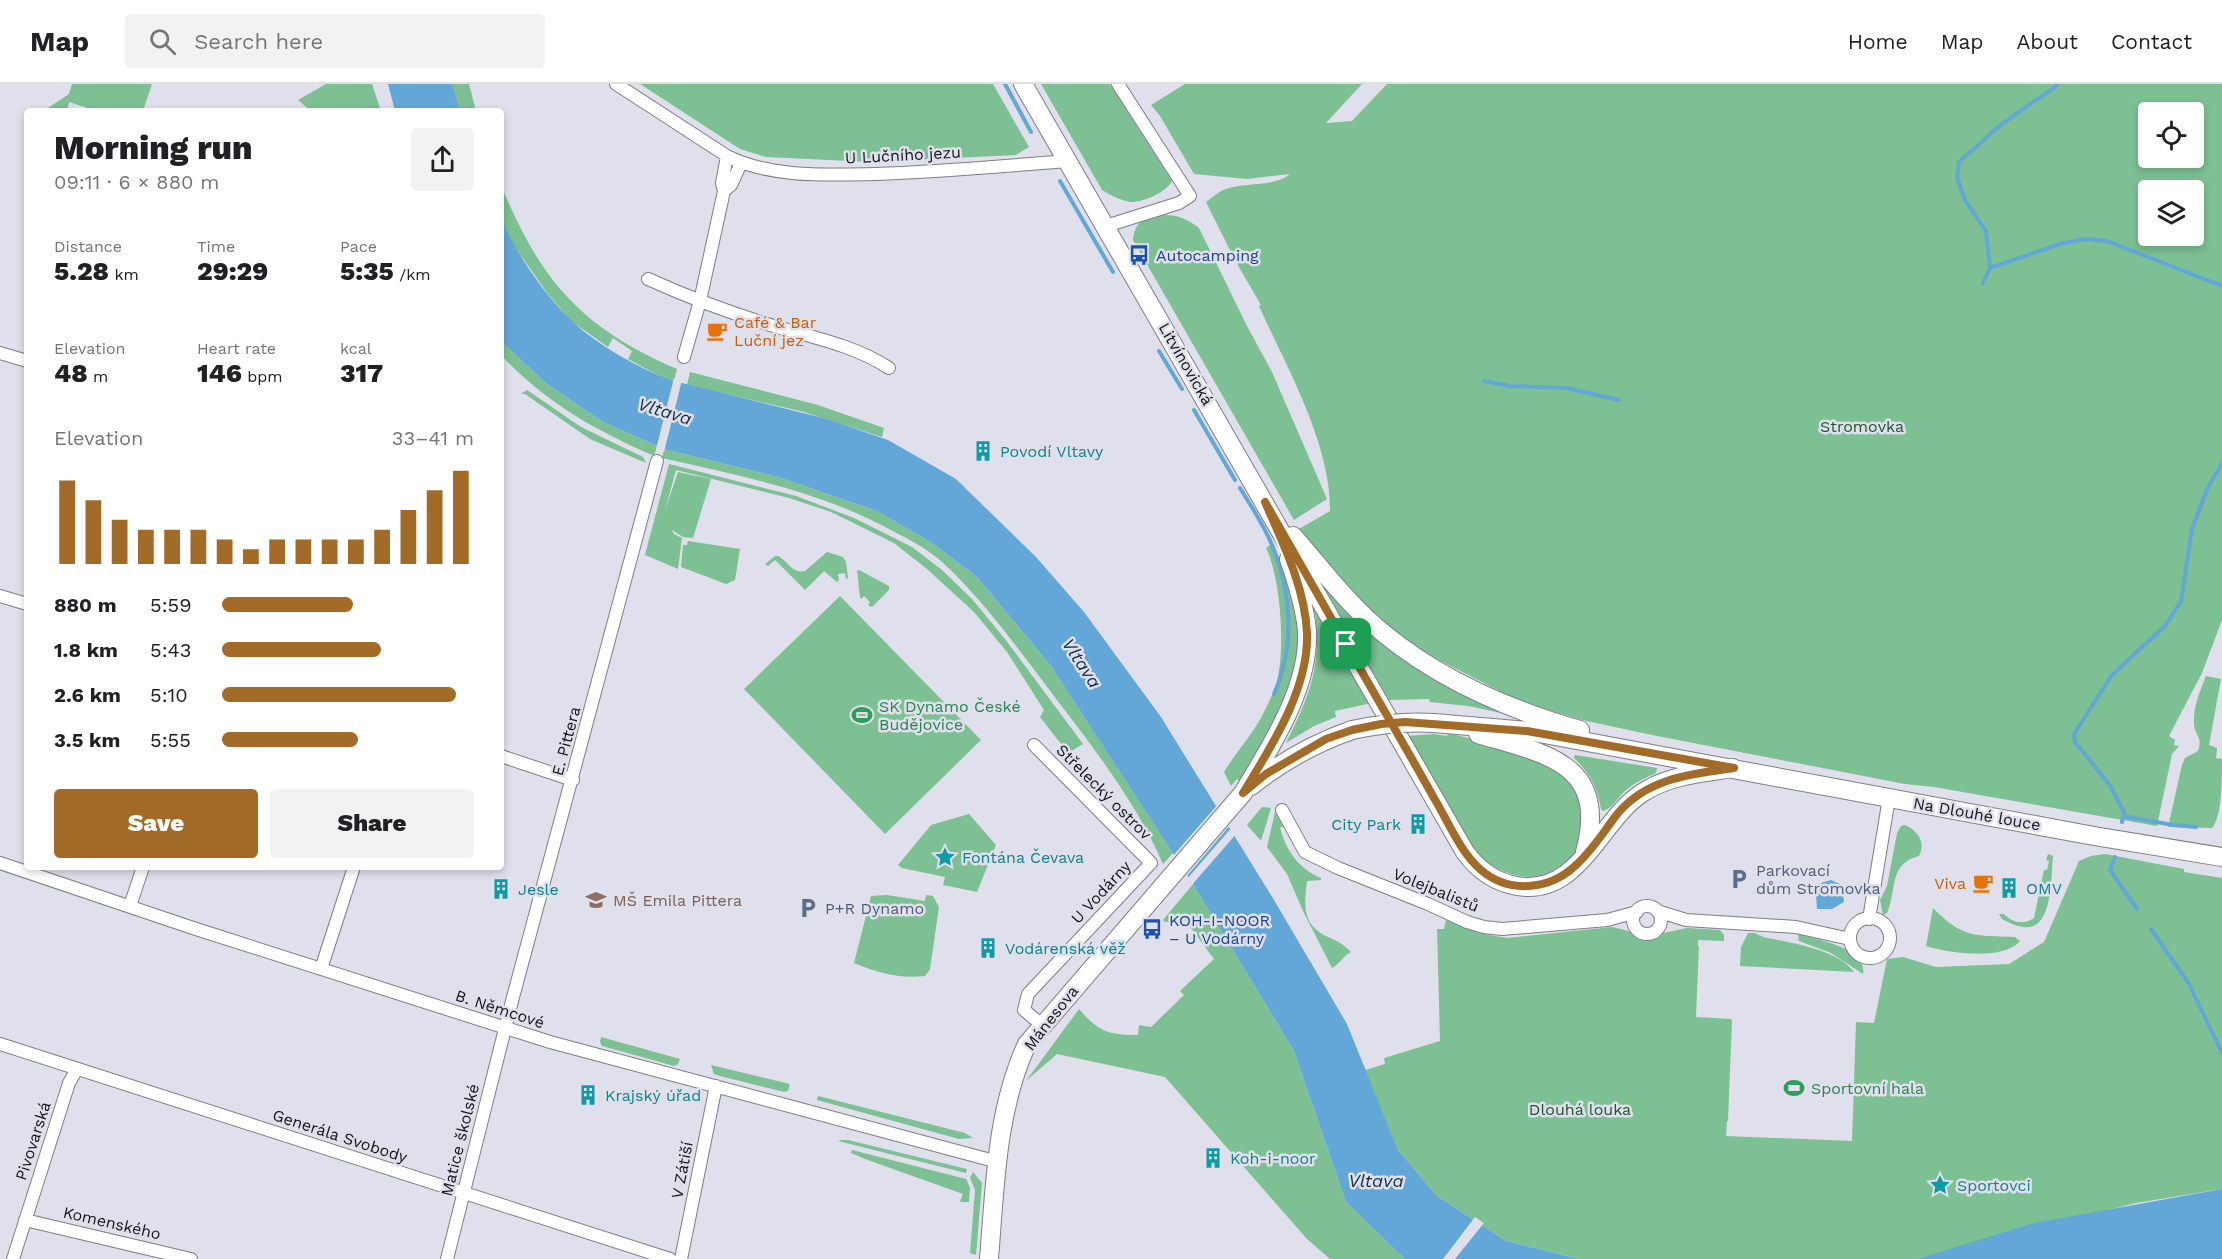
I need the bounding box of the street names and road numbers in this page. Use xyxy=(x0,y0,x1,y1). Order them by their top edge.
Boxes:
street label: U Lučního jezu xyxy=(845,142,961,168)
street label: Litvínovická xyxy=(1155,319,1217,409)
street label: E. Pittera xyxy=(548,704,584,778)
street label: Střelecký ostrov xyxy=(1052,740,1156,844)
street label: Na Dlouhé louce xyxy=(1912,793,2042,835)
street label: U Vodárny xyxy=(1067,856,1135,927)
street label: Volejbalistů xyxy=(1390,864,1482,916)
street label: Mánesova xyxy=(1020,982,1082,1054)
street label: B. Němcové xyxy=(453,986,547,1032)
street label: Matice školské xyxy=(437,1082,483,1198)
street label: Pivovarská xyxy=(11,1099,55,1183)
street label: Generála Svobody xyxy=(270,1105,410,1167)
street label: V Zátiší xyxy=(667,1140,697,1200)
street label: Komenského xyxy=(61,1203,163,1243)

